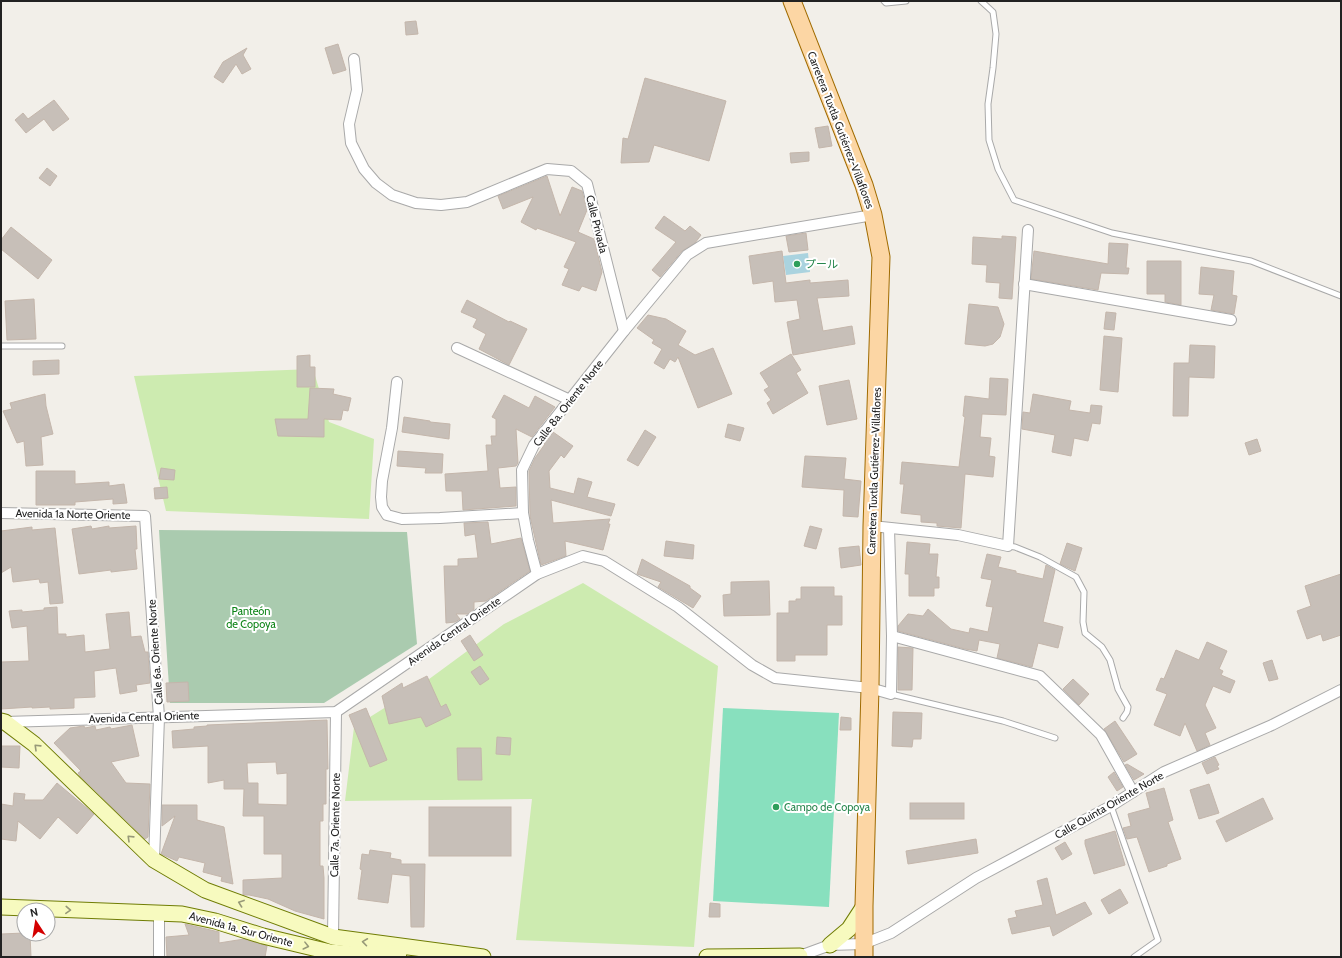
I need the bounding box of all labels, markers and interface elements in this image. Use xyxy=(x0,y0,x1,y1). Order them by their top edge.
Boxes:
street label: Carretera Tuxtla Gutiérrez-Villaflores xyxy=(804,49,878,211)
street label: Calle Privada xyxy=(583,194,611,255)
place label: プール xyxy=(805,257,838,271)
marker: プール xyxy=(792,259,802,269)
street label: Calle 8a. Oriente Norte xyxy=(530,357,606,449)
street label: Carretera Tuxtla Gutiérrez-Villaflores xyxy=(864,387,884,555)
street label: Avenida 1a Norte Oriente xyxy=(15,506,131,522)
street label: Avenida Central Oriente xyxy=(405,593,504,668)
street label: Calle 6a. Oriente Norte xyxy=(144,598,166,705)
park label: Panteón de Copoya xyxy=(226,604,277,631)
street label: Avenida Central Oriente xyxy=(88,708,200,726)
one-way arrow xyxy=(34,744,42,752)
street label: Calle Quinta Oriente Norte xyxy=(1052,768,1166,842)
street label: Calle 7a. Oriente Norte xyxy=(327,772,343,877)
place label: Campo de Copoya xyxy=(784,800,871,814)
marker: Campo de Copoya xyxy=(771,802,781,812)
one-way arrow xyxy=(127,835,135,843)
one-way arrow xyxy=(238,900,245,908)
north arrow xyxy=(16,902,56,942)
text: N xyxy=(29,905,39,920)
one-way arrow xyxy=(65,906,71,914)
street label: Avenida 1a. Sur Oriente xyxy=(188,908,295,950)
one-way arrow xyxy=(362,938,368,947)
one-way arrow xyxy=(302,941,309,950)

